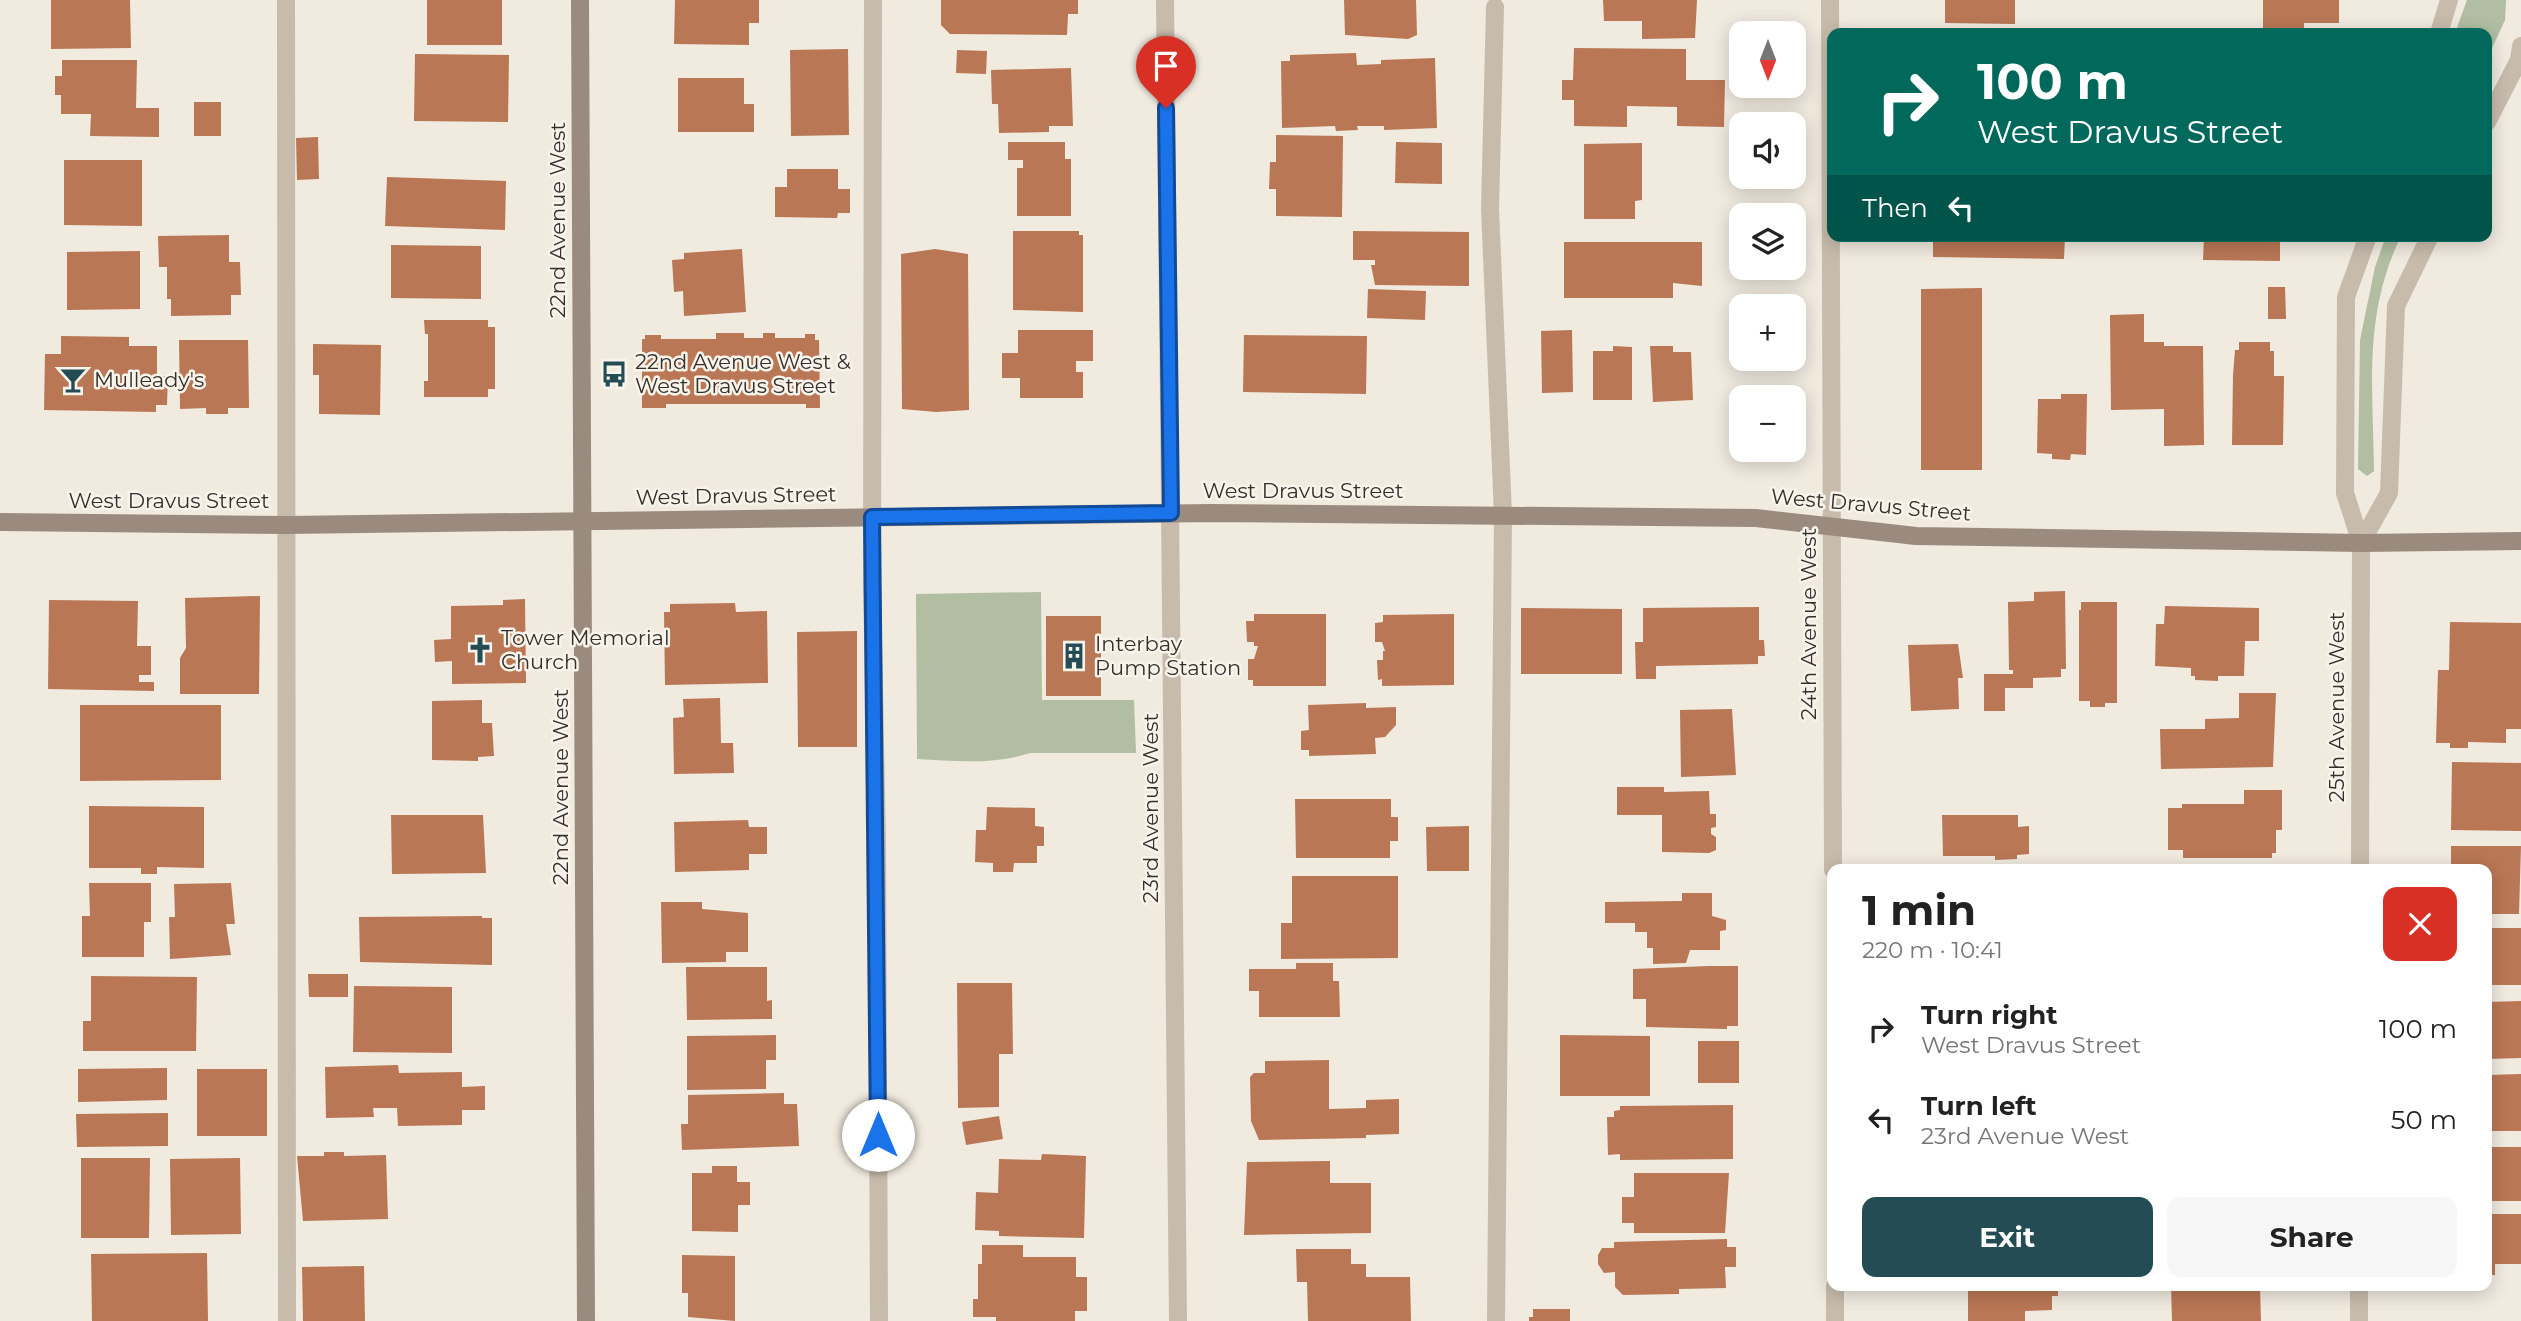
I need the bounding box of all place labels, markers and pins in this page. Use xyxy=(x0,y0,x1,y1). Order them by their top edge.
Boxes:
pin xyxy=(1136,36,1196,108)
place label: 22nd Avenue West & West Dravus Street xyxy=(635,349,851,398)
bus stop icon: 22nd Avenue West & West Dravus Street xyxy=(599,359,629,389)
bar icon: Mulleady's xyxy=(58,365,88,395)
place label: Mulleady's xyxy=(94,367,204,392)
place label: Tower Memorial Church xyxy=(501,625,670,674)
place label: Interbay Pump Station xyxy=(1095,631,1241,680)
church icon: Tower Memorial Church xyxy=(465,635,495,665)
building icon: Interbay Pump Station xyxy=(1059,641,1089,671)

